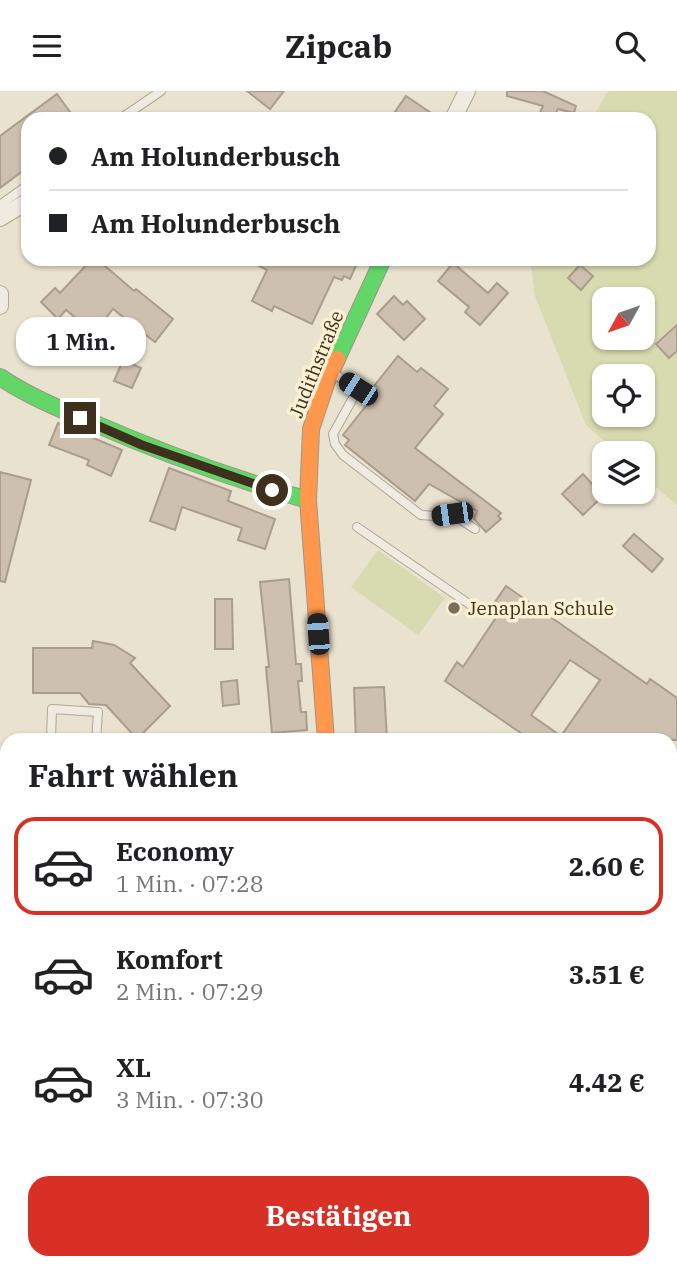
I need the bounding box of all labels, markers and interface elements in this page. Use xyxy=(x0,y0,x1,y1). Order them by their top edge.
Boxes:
text: Zipcab xyxy=(285,25,392,67)
icon: menu xyxy=(28,27,66,65)
icon: search xyxy=(611,27,649,65)
text: Am Holunderbusch xyxy=(91,139,340,173)
text: Am Holunderbusch xyxy=(91,206,340,240)
north arrow xyxy=(592,287,654,350)
map controls xyxy=(592,287,655,504)
street label: Judithstraße xyxy=(284,307,348,421)
callout: 1 Min. xyxy=(15,317,145,365)
text: 1 Min. xyxy=(46,326,116,356)
button: locate xyxy=(592,364,655,427)
car xyxy=(335,369,382,409)
route end xyxy=(64,402,96,434)
button: layers xyxy=(592,441,655,504)
route start xyxy=(256,474,288,506)
car xyxy=(430,501,475,527)
place label: Jenaplan Schule xyxy=(468,596,614,620)
marker: Jenaplan Schule xyxy=(446,600,462,616)
car xyxy=(307,612,330,656)
text: Fahrt wählen xyxy=(28,754,238,796)
text: Economy xyxy=(116,834,234,868)
icon: car xyxy=(32,835,95,898)
text: 2.60 € xyxy=(569,849,645,883)
text: 1 Min. · 07:28 xyxy=(116,868,263,898)
text: Komfort xyxy=(116,942,223,976)
icon: car xyxy=(32,943,95,1006)
text: 3.51 € xyxy=(569,957,645,991)
text: 2 Min. · 07:29 xyxy=(116,976,263,1006)
text: XL xyxy=(116,1050,151,1084)
icon: car xyxy=(32,1051,95,1114)
text: 4.42 € xyxy=(569,1065,645,1099)
text: 3 Min. · 07:30 xyxy=(116,1084,263,1114)
button: Bestätigen xyxy=(28,1176,649,1256)

